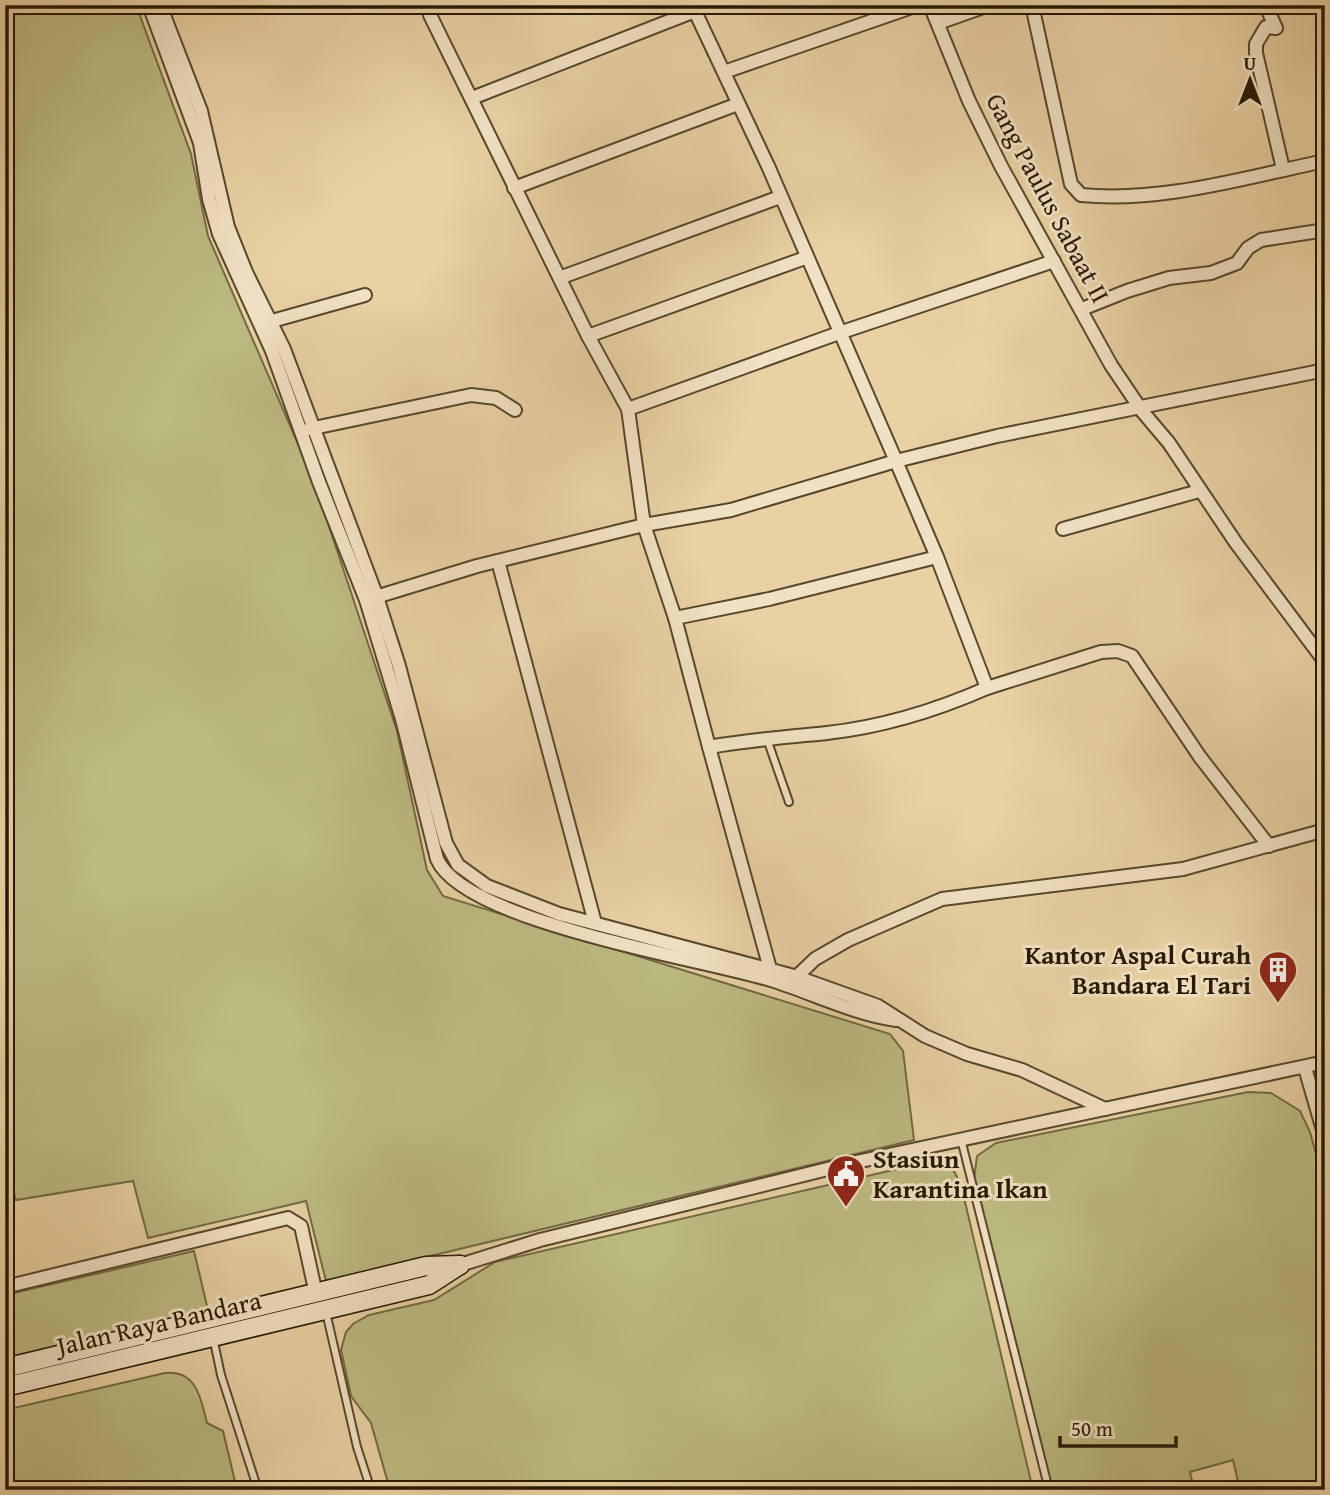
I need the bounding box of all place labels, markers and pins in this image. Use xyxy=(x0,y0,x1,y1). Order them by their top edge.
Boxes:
place label: Kantor Aspal Curah Bandara El Tari xyxy=(1025,935,1252,1004)
building icon: Kantor Aspal Curah Bandara El Tari xyxy=(1257,949,1299,1004)
place label: Stasiun Karantina Ikan xyxy=(873,1139,1048,1208)
public building icon: Stasiun Karantina Ikan xyxy=(825,1153,867,1208)

